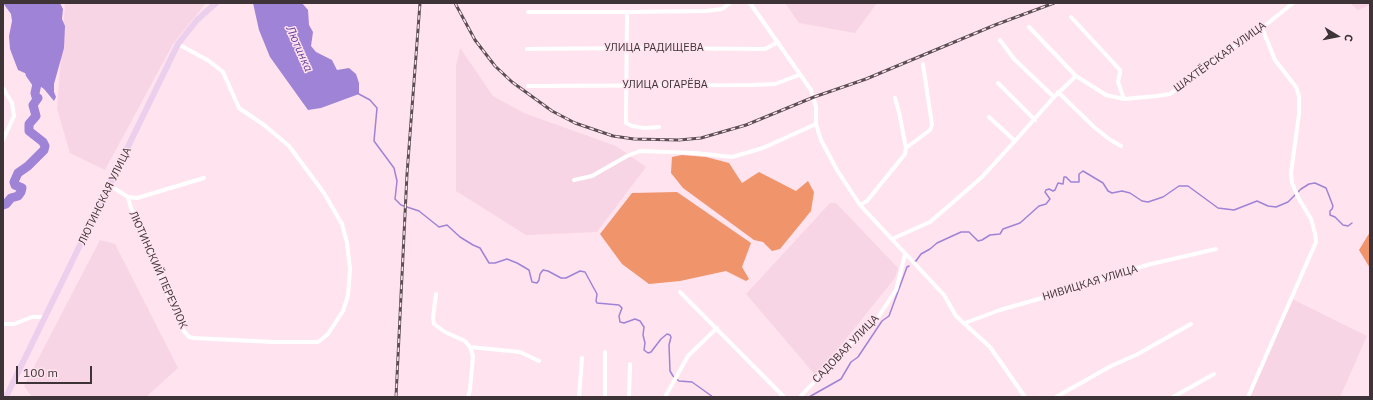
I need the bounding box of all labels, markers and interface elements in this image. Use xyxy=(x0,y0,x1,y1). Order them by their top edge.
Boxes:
north arrow xyxy=(1317,16,1357,56)
street label: ШАХТЁРСКАЯ УЛИЦА xyxy=(1171,19,1269,95)
water label: Лютинка xyxy=(283,24,315,74)
text: С xyxy=(1341,33,1356,43)
street label: УЛИЦА РАДИЩЕВА xyxy=(604,41,704,55)
street label: УЛИЦА ОГАРЁВА xyxy=(622,78,708,92)
street label: ЛЮТИНСКАЯ УЛИЦА xyxy=(76,145,134,247)
street label: ЛЮТИНСКИЙ ПЕРЕУЛОК xyxy=(126,209,190,331)
street label: НИВИЦКАЯ УЛИЦА xyxy=(1041,262,1139,304)
street label: САДОВАЯ УЛИЦА xyxy=(810,312,882,386)
scale bar xyxy=(18,358,94,384)
text: 100 m xyxy=(23,365,58,380)

